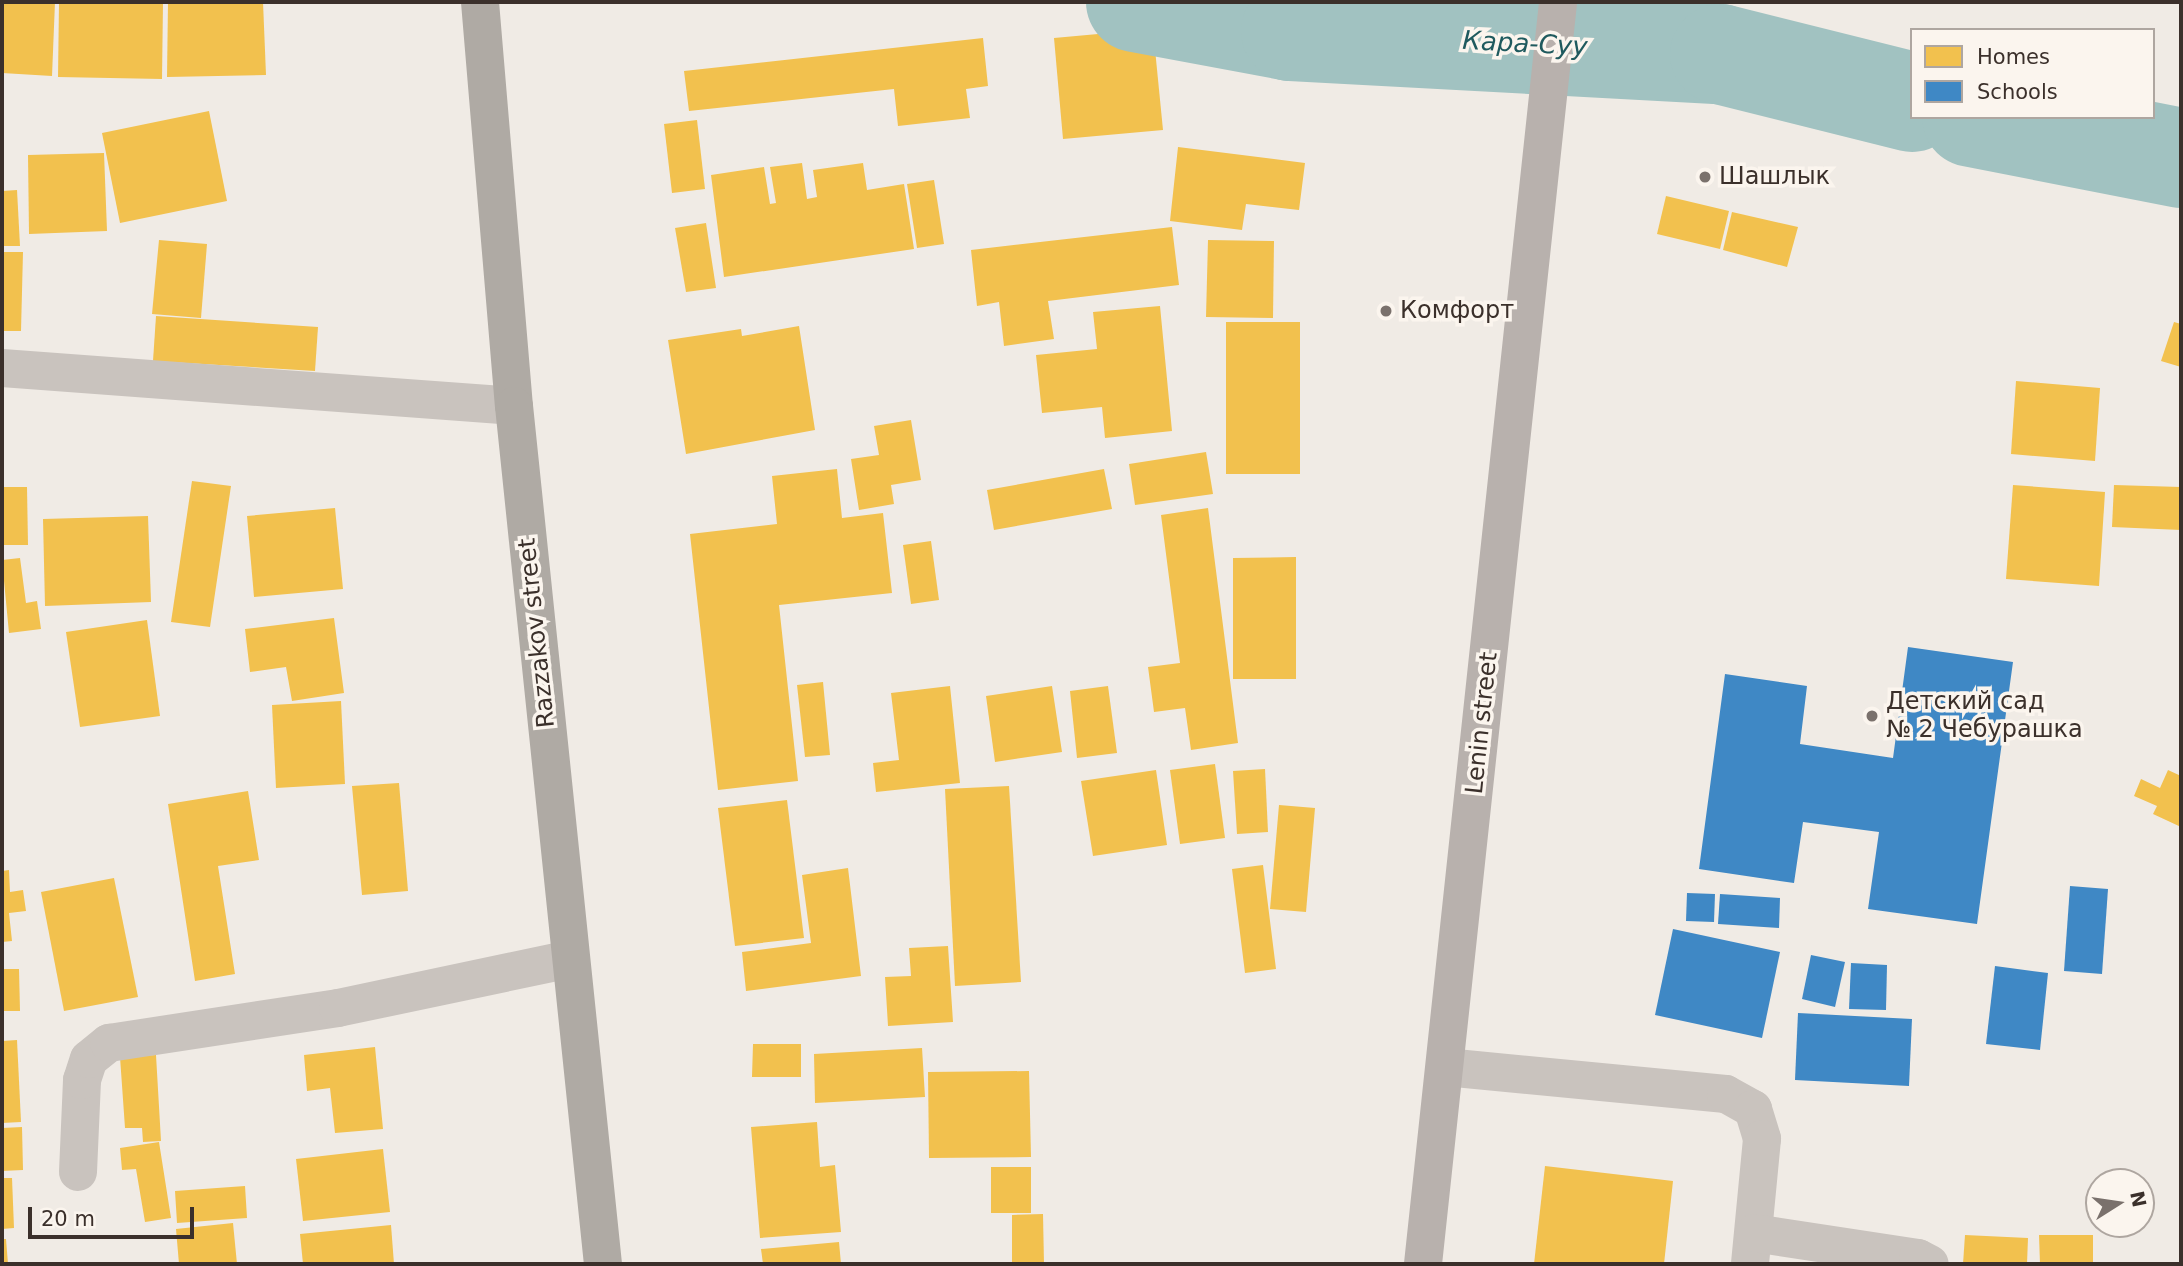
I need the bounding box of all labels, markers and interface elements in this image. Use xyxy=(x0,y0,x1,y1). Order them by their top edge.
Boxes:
water label: Кара-Суу xyxy=(1462,25,1588,63)
legend xyxy=(1910,28,2155,119)
text: Homes xyxy=(1977,45,2050,69)
text: Schools xyxy=(1977,80,2058,104)
place label: Шашлык xyxy=(1719,163,1830,191)
marker: Шашлык xyxy=(1697,169,1713,185)
place label: Комфорт xyxy=(1400,297,1514,325)
marker: Комфорт xyxy=(1378,303,1394,319)
street label: Razzakov street xyxy=(513,537,561,729)
street label: Lenin street xyxy=(1460,651,1504,795)
place label: Детский сад № 2 Чебурашка xyxy=(1886,688,2083,744)
marker: Детский сад № 2 Чебурашка xyxy=(1864,708,1880,724)
north arrow xyxy=(2085,1168,2155,1238)
text: N xyxy=(2126,1189,2151,1209)
scale bar xyxy=(32,1192,198,1236)
text: 20 m xyxy=(41,1207,95,1231)

